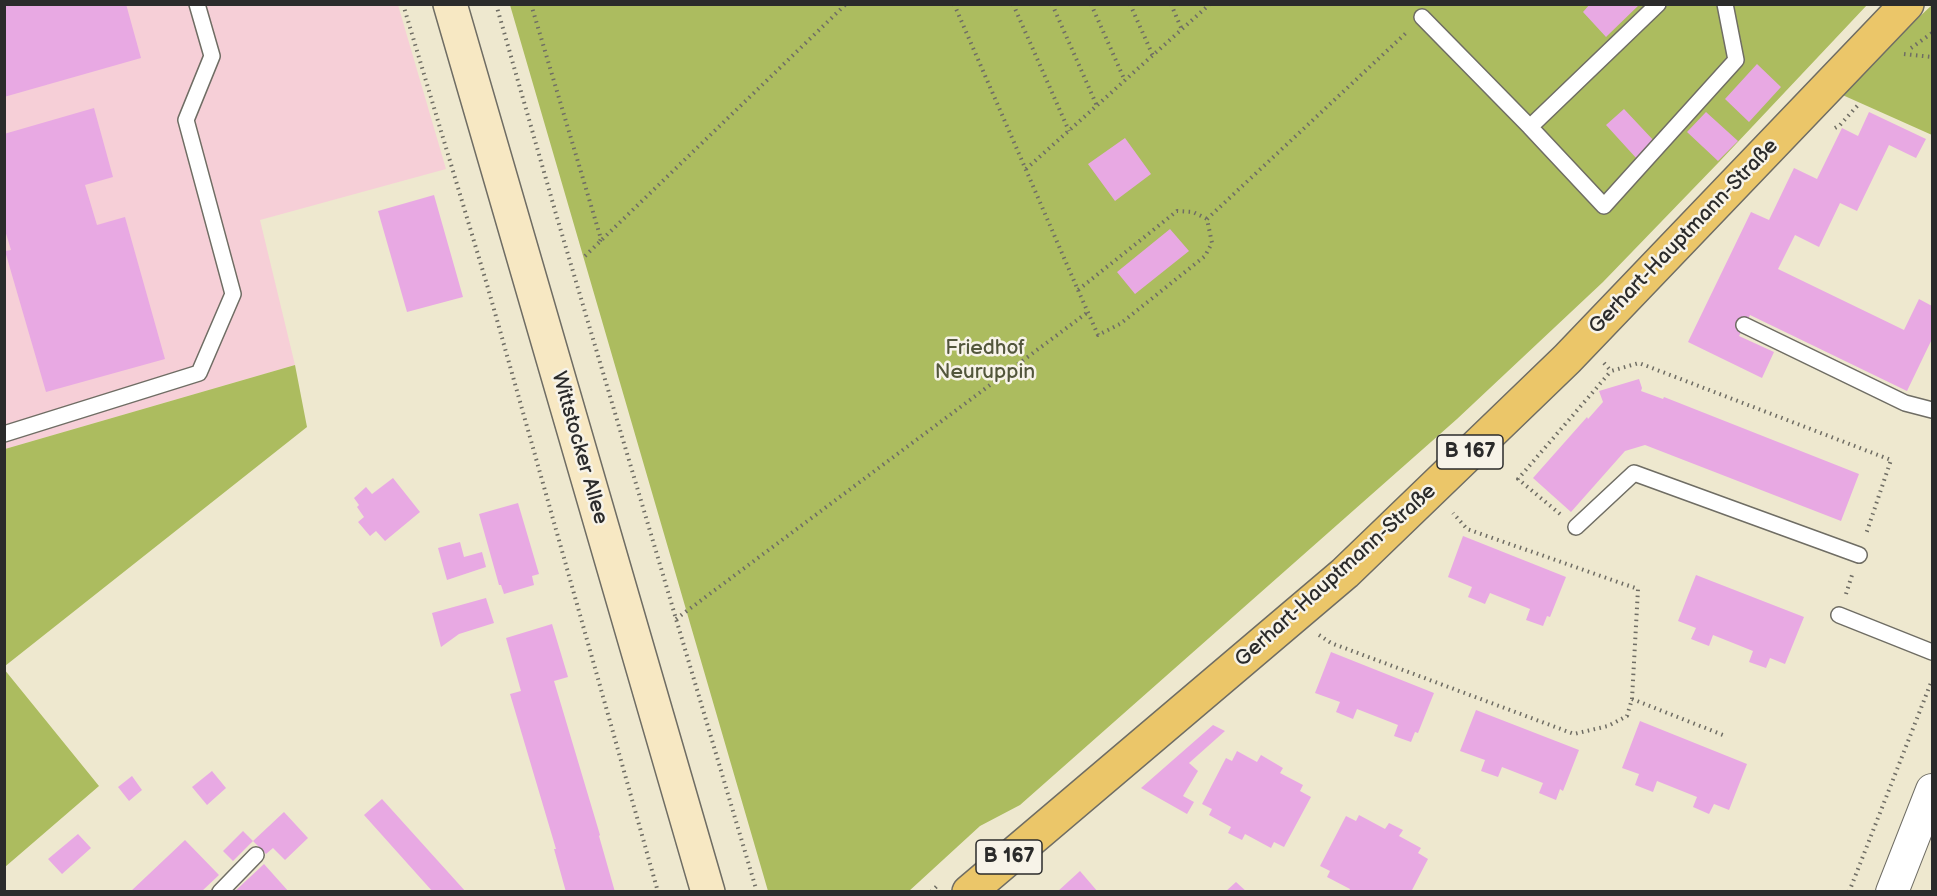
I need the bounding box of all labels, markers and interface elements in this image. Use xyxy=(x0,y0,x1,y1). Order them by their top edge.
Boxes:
street label: Gerhart-Hauptmann-Straße xyxy=(1584,134,1784,340)
park label: Friedhof Neuruppin xyxy=(935,336,1035,386)
street label: Wittstocker Allee xyxy=(545,369,613,527)
road number: B 167 xyxy=(1437,435,1503,469)
street label: Gerhart-Hauptmann-Straße xyxy=(1230,479,1442,673)
road number: B 167 xyxy=(976,840,1042,874)

